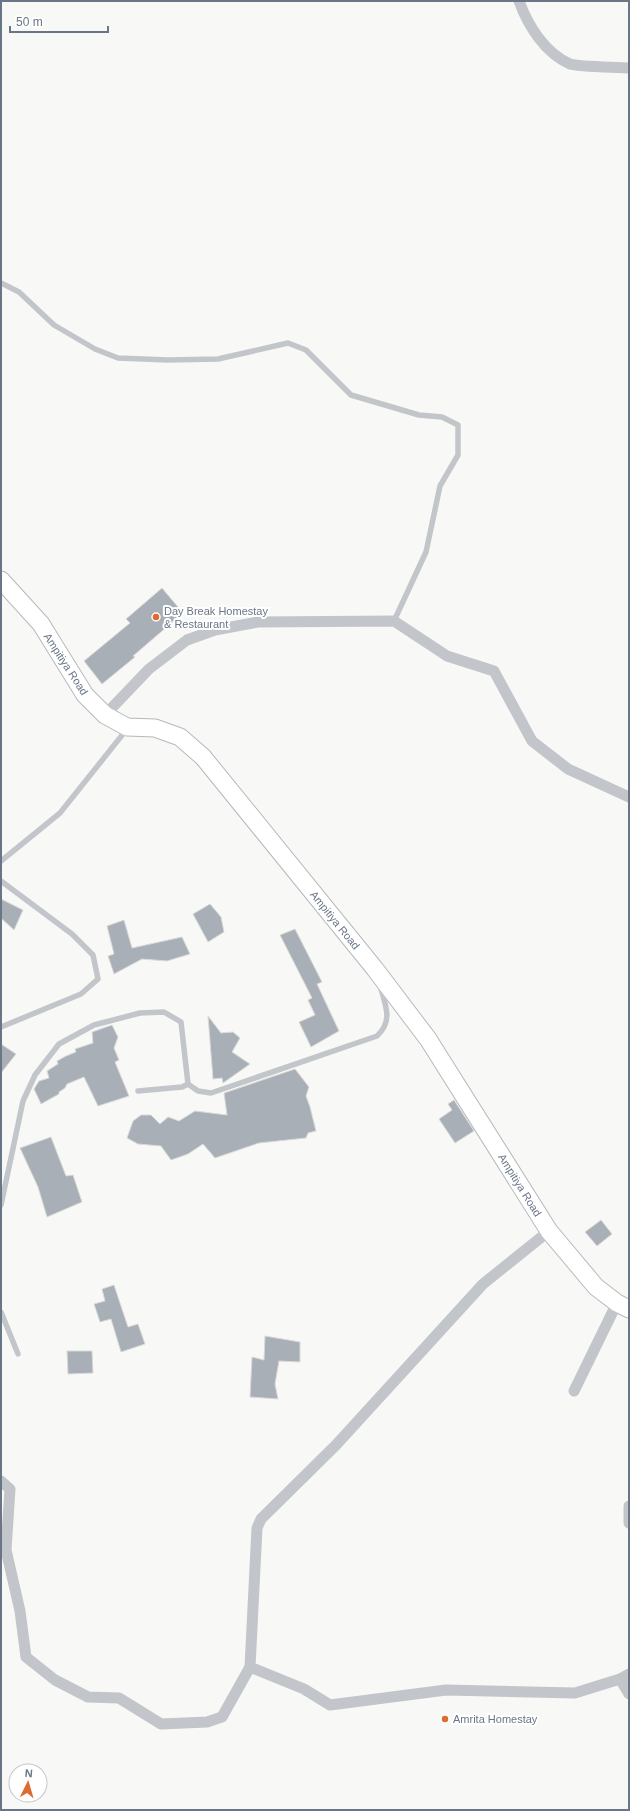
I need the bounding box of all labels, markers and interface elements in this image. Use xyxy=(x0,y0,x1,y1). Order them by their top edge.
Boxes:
scale bar xyxy=(10,8,108,34)
text: 50 m xyxy=(16,15,43,29)
place label: Day Break Homestay & Restaurant xyxy=(164,605,268,630)
marker: Day Break Homestay & Restaurant xyxy=(151,612,161,622)
street label: Ampitiya Road xyxy=(41,631,91,697)
street label: Ampitiya Road xyxy=(308,888,362,952)
street label: Ampitiya Road xyxy=(496,1151,544,1219)
place label: Amrita Homestay xyxy=(453,1713,538,1725)
marker: Amrita Homestay xyxy=(440,1714,450,1724)
north arrow xyxy=(8,1763,48,1803)
text: N xyxy=(24,1767,33,1779)

